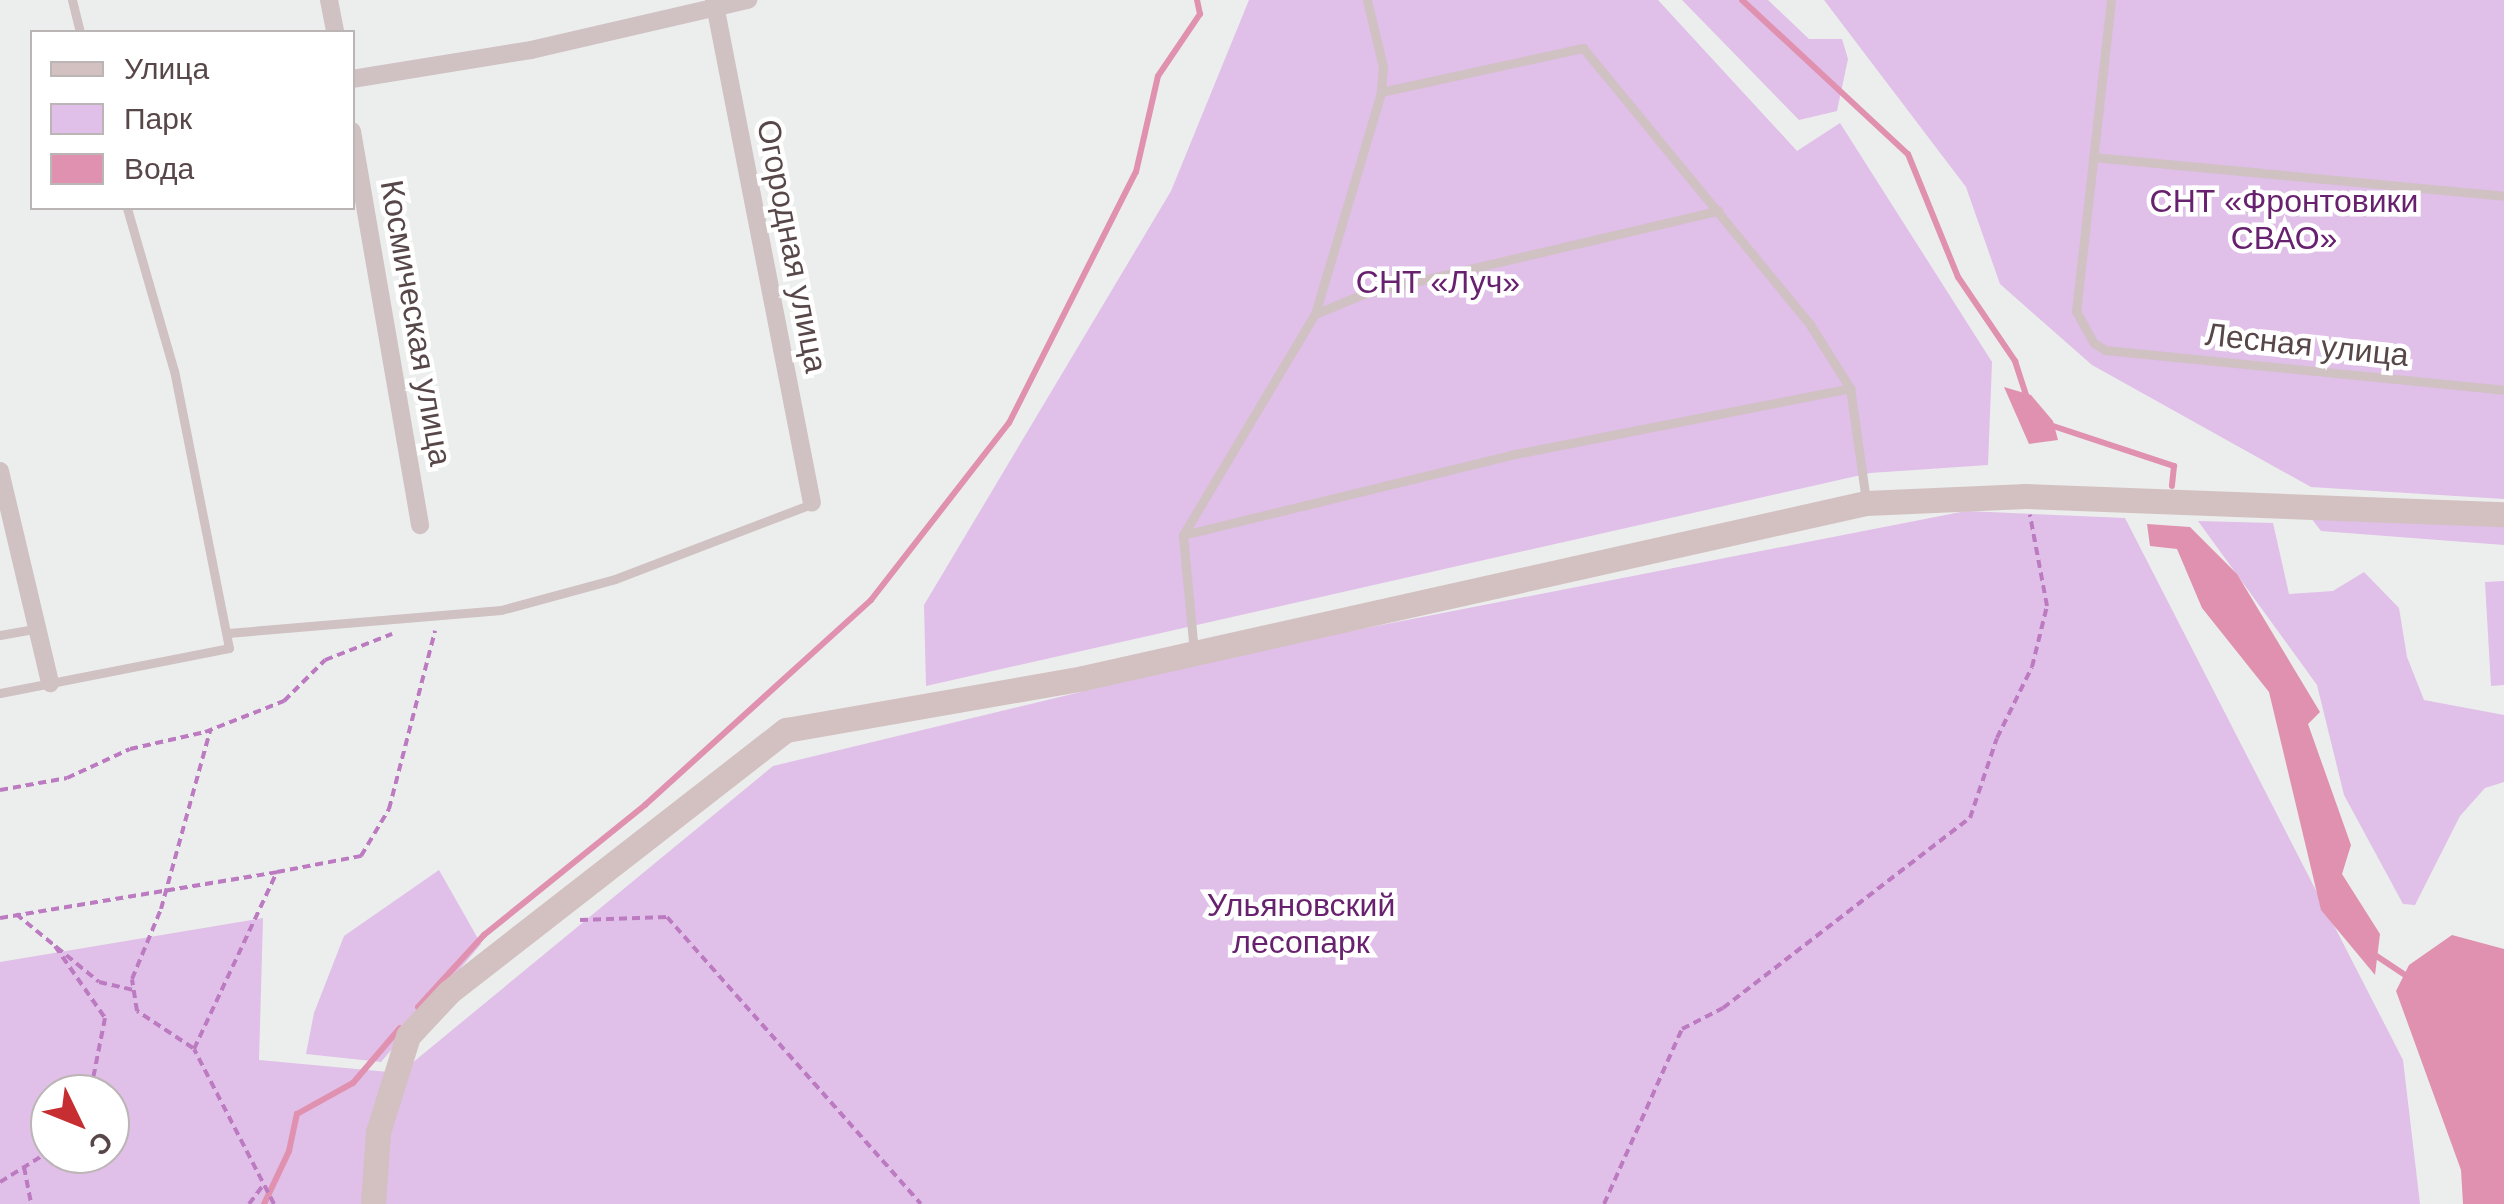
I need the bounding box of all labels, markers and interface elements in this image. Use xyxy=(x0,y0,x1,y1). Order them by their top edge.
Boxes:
legend xyxy=(30,30,355,210)
text: Улица xyxy=(124,52,209,85)
text: Парк xyxy=(124,102,192,135)
street label: Огородная улица xyxy=(749,116,835,376)
text: Вода xyxy=(124,152,194,185)
street label: Космическая улица xyxy=(372,177,460,469)
park label: СНТ «Фронтовики СВАО» xyxy=(2150,183,2418,258)
park label: СНТ «Луч» xyxy=(1356,263,1520,301)
street label: Лесная улица xyxy=(2203,315,2411,375)
park label: Ульяновский лесопарк xyxy=(1207,887,1395,962)
north arrow xyxy=(30,1074,130,1174)
text: С xyxy=(83,1125,119,1161)

